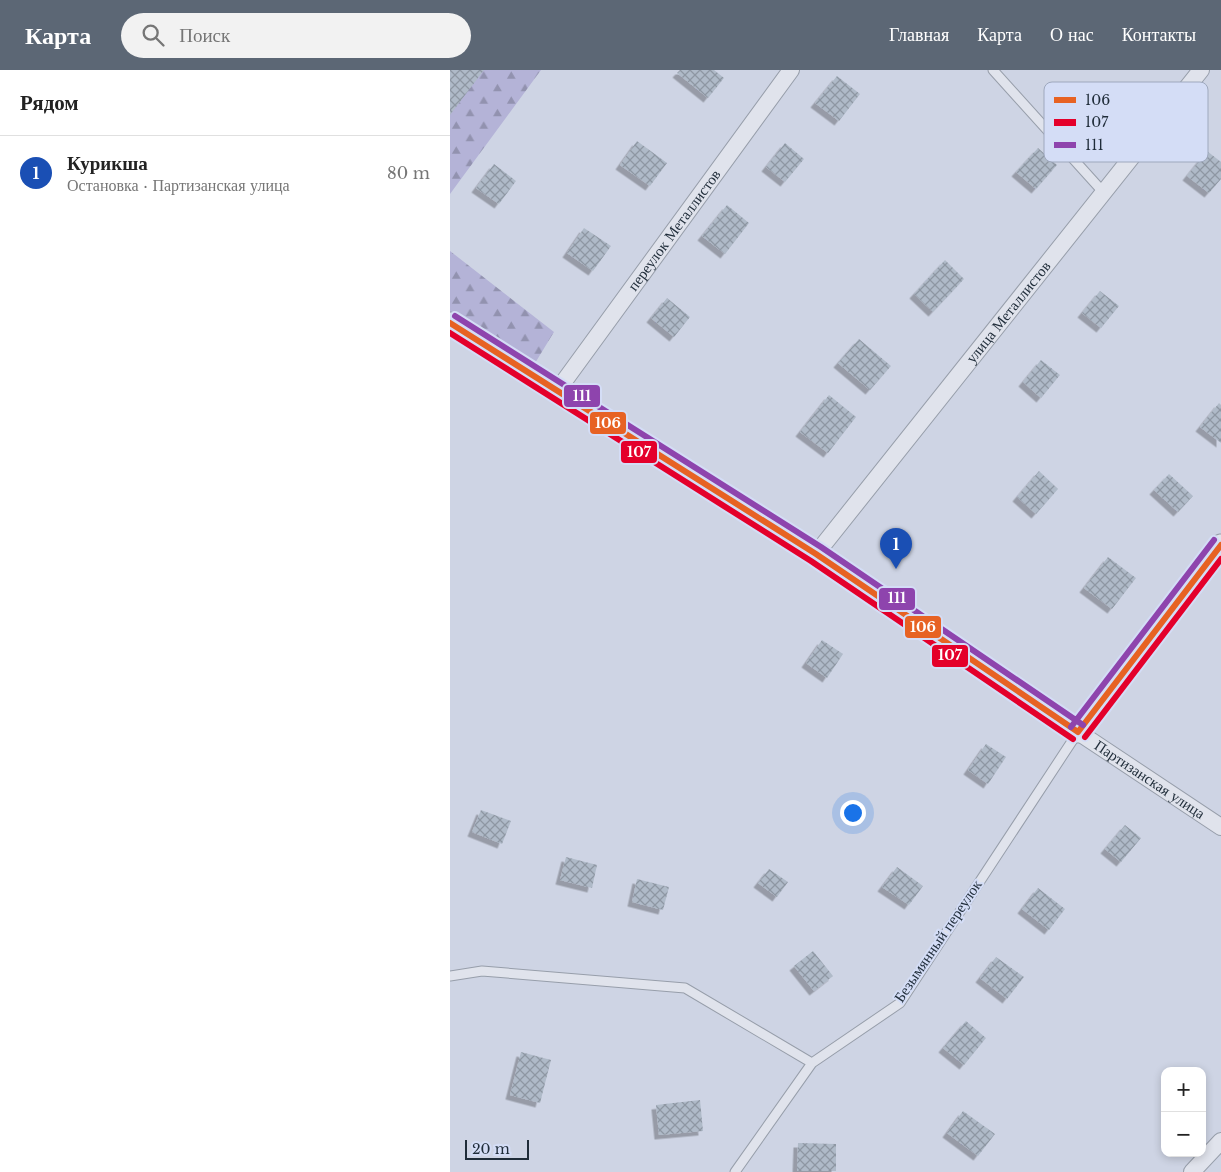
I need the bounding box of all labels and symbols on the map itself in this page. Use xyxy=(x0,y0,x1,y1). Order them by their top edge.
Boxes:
legend xyxy=(1044,82,1208,162)
text: 106 xyxy=(1085,91,1110,109)
text: 107 xyxy=(1085,113,1109,131)
text: 111 xyxy=(1085,136,1104,154)
street label: переулок Металлистов xyxy=(623,165,724,294)
street label: улица Металлистов xyxy=(961,257,1054,367)
line badge: 111 xyxy=(563,384,601,408)
text: 111 xyxy=(573,387,591,405)
line badge: 106 xyxy=(589,411,627,435)
text: 106 xyxy=(595,414,621,432)
line badge: 107 xyxy=(620,440,658,464)
text: 107 xyxy=(627,443,652,461)
pin: 1 xyxy=(880,528,912,569)
line badge: 111 xyxy=(878,587,916,611)
text: 111 xyxy=(888,589,906,607)
line badge: 106 xyxy=(904,615,942,639)
text: 106 xyxy=(910,618,936,636)
line badge: 107 xyxy=(931,644,969,668)
text: 107 xyxy=(938,646,963,664)
street label: Партизанская улица xyxy=(1091,736,1209,823)
your location xyxy=(840,800,866,826)
street label: Безымянный переулок xyxy=(889,875,986,1006)
scale bar xyxy=(465,1137,529,1160)

